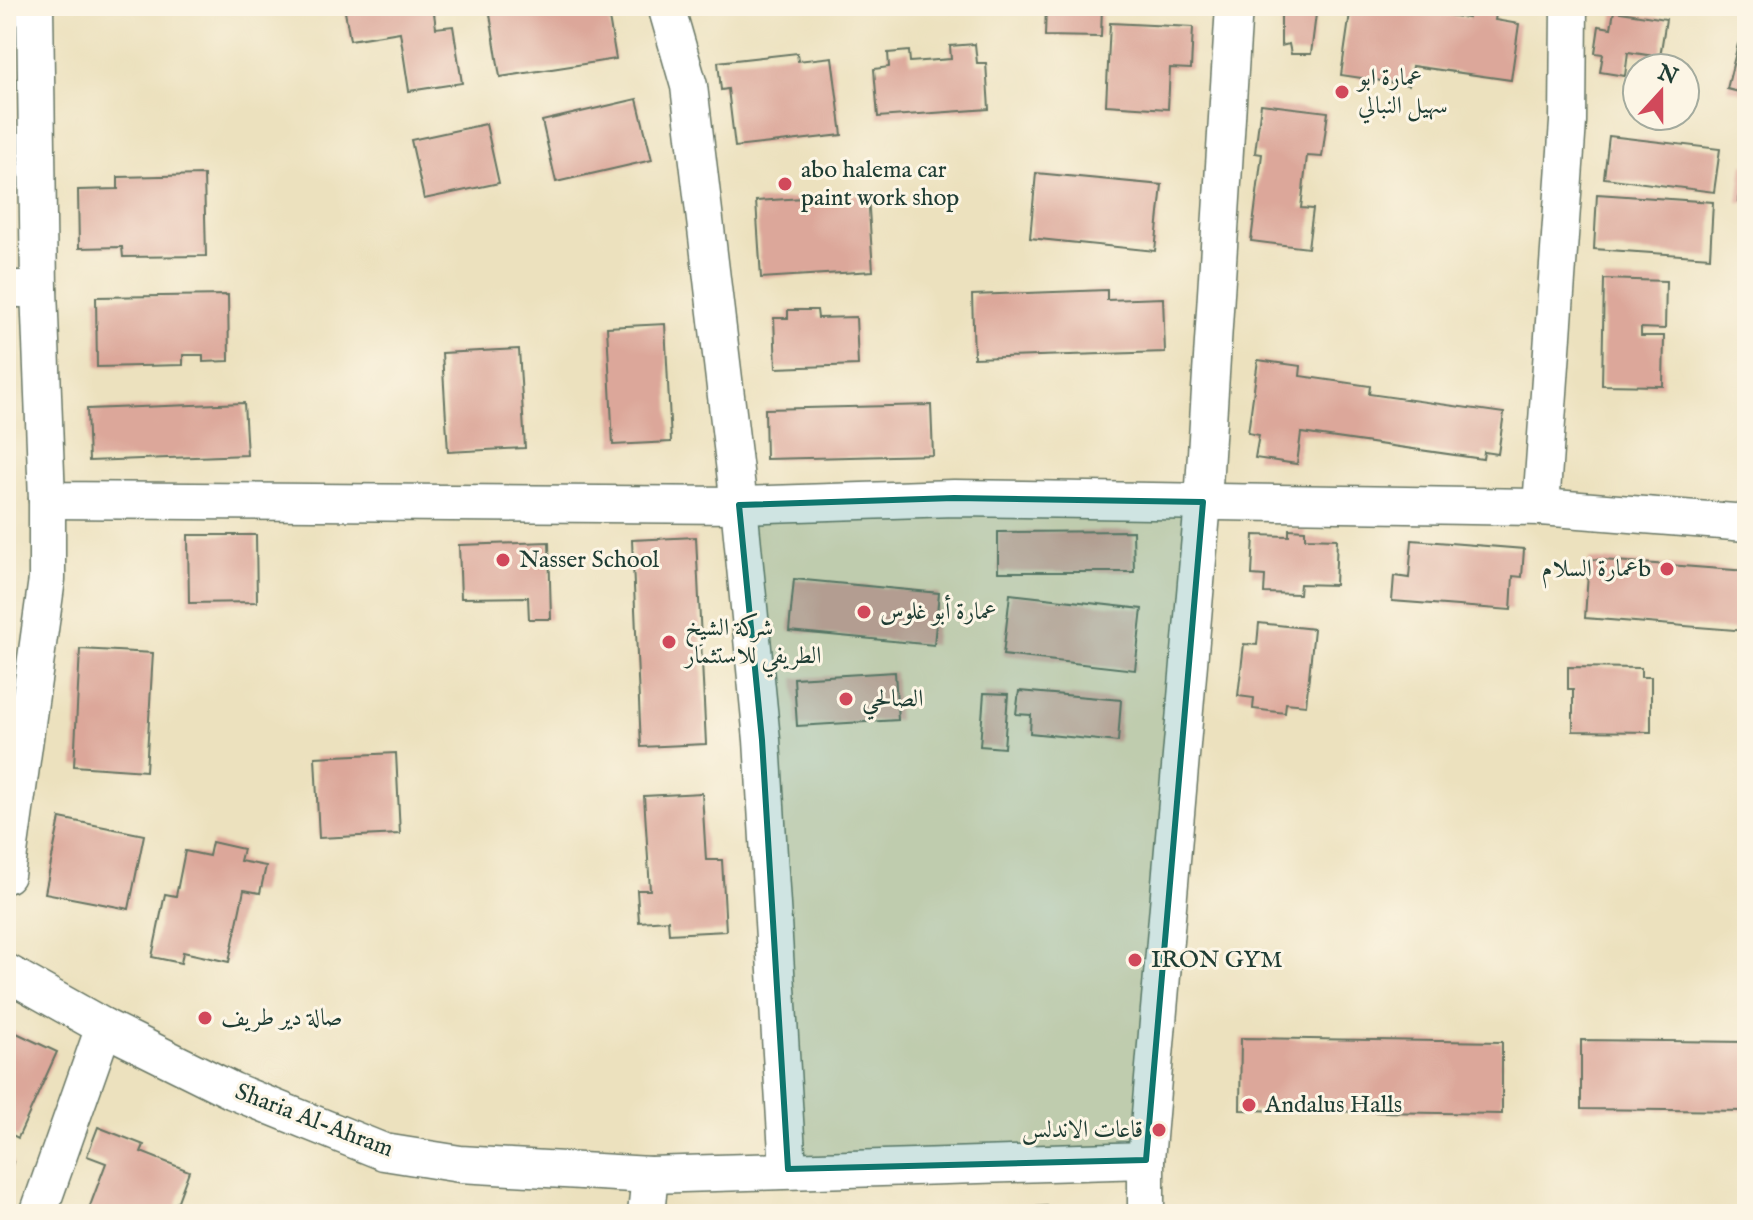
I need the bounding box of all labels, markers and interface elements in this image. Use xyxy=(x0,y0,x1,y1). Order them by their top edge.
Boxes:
north arrow xyxy=(1621,52,1701,132)
text: N xyxy=(1653,58,1681,92)
place label: عمارة ابو سهيل النبالي xyxy=(1356,63,1448,124)
marker: عمارة ابو سهيل النبالي xyxy=(1333,83,1351,101)
place label: abo halema car paint work shop xyxy=(801,155,959,214)
marker: abo halema car paint work shop xyxy=(776,175,794,193)
place label: Nasser School xyxy=(519,545,659,576)
marker: Nasser School xyxy=(494,551,512,569)
place label: عمارة السلامb xyxy=(1542,554,1651,589)
marker: عمارة السلامb xyxy=(1658,560,1676,578)
place label: عمارة أبو غلوس xyxy=(880,594,997,628)
marker: عمارة أبو غلوس xyxy=(855,603,873,621)
place label: شركة الشيخ الطريفي للاستثمار xyxy=(683,612,822,678)
marker: شركة الشيخ الطريفي للاستثمار xyxy=(660,633,678,651)
place label: الصالحي xyxy=(862,684,923,721)
marker: الصالحي xyxy=(837,690,855,708)
place label: IRON GYM xyxy=(1151,945,1283,976)
marker: IRON GYM xyxy=(1126,951,1144,969)
place label: صالة دير طريف xyxy=(221,1003,342,1034)
marker: صالة دير طريف xyxy=(196,1009,214,1027)
street label: Sharia Al-Ahram xyxy=(231,1077,397,1165)
place label: Andalus Halls xyxy=(1264,1090,1402,1121)
marker: Andalus Halls xyxy=(1240,1096,1258,1114)
place label: قاعات الاندلس xyxy=(1022,1115,1143,1146)
marker: قاعات الاندلس xyxy=(1150,1121,1168,1139)

